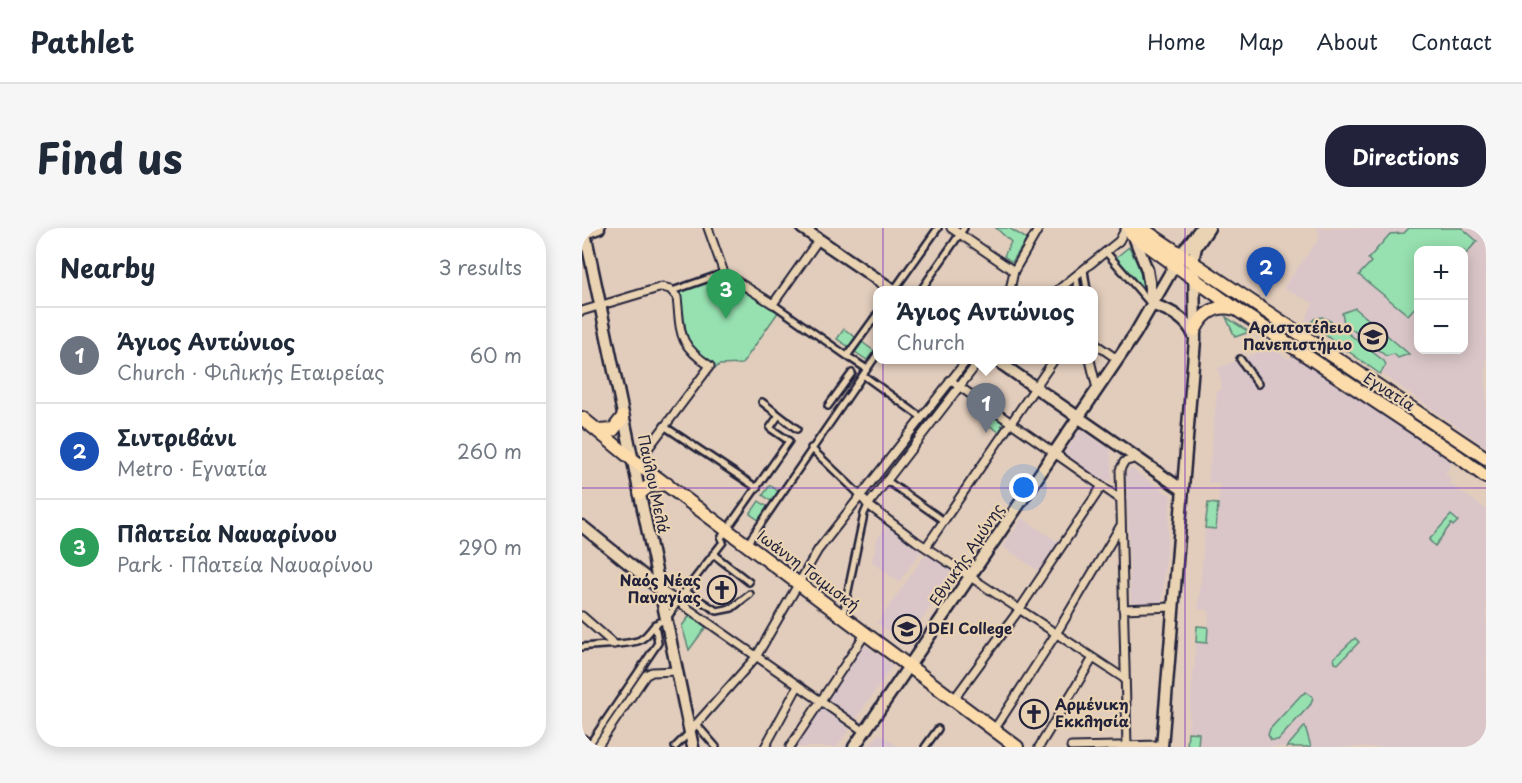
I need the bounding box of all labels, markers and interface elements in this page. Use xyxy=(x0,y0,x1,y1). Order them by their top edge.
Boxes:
text: Pathlet xyxy=(30,20,134,63)
text: Home xyxy=(1147,25,1206,57)
text: Map xyxy=(1239,25,1284,57)
text: About xyxy=(1317,25,1378,57)
text: Contact xyxy=(1411,25,1492,57)
text: Find us xyxy=(36,125,183,188)
button: Directions xyxy=(1325,125,1486,187)
map controls xyxy=(1414,246,1468,354)
button: + xyxy=(1414,246,1468,300)
text: Nearby xyxy=(60,248,155,287)
pin: 2 xyxy=(1246,248,1286,297)
text: 3 results xyxy=(439,252,522,282)
pin: 3 xyxy=(706,270,746,319)
popup xyxy=(873,286,1098,364)
text: Άγιος Αντώνιος xyxy=(896,294,1075,327)
button: − xyxy=(1414,300,1468,354)
place label: Αριστοτέλειο Πανεπιστήμιο xyxy=(1243,315,1352,355)
school or university icon: Αριστοτέλειο Πανεπιστήμιο xyxy=(1357,321,1389,353)
text: Άγιος Αντώνιος xyxy=(117,324,295,357)
text: Church xyxy=(896,327,965,357)
text: 1 xyxy=(75,340,84,370)
text: 60 m xyxy=(470,340,522,370)
text: Church · Φιλικής Εταιρείας xyxy=(117,357,385,387)
street label: Εγνατία xyxy=(1360,366,1420,416)
pin: 1 xyxy=(966,384,1006,433)
text: Σιντριβάνι xyxy=(117,420,237,453)
street label: Παύλου Μελά xyxy=(633,432,676,535)
text: 2 xyxy=(72,436,87,466)
text: 260 m xyxy=(457,436,522,466)
text: Metro · Εγνατία xyxy=(117,453,267,483)
your location xyxy=(1009,473,1038,502)
street label: Εθνικής Αμύνης xyxy=(923,498,1009,610)
text: Πλατεία Ναυαρίνου xyxy=(117,516,337,549)
street label: Ιωάννη Τσιμισκή xyxy=(753,524,865,616)
text: 3 xyxy=(73,532,86,562)
text: 290 m xyxy=(458,532,522,562)
text: Park · Πλατεία Ναυαρίνου xyxy=(117,549,373,579)
place label: Ναός Νέας Παναγίας xyxy=(620,568,701,608)
church icon: Ναός Νέας Παναγίας xyxy=(706,574,738,606)
school or university icon: DEI College xyxy=(891,613,923,645)
place label: DEI College xyxy=(928,616,1012,639)
place label: Αρμένικη Εκκλησία xyxy=(1055,692,1129,732)
church icon: Αρμένικη Εκκλησία xyxy=(1018,698,1050,730)

